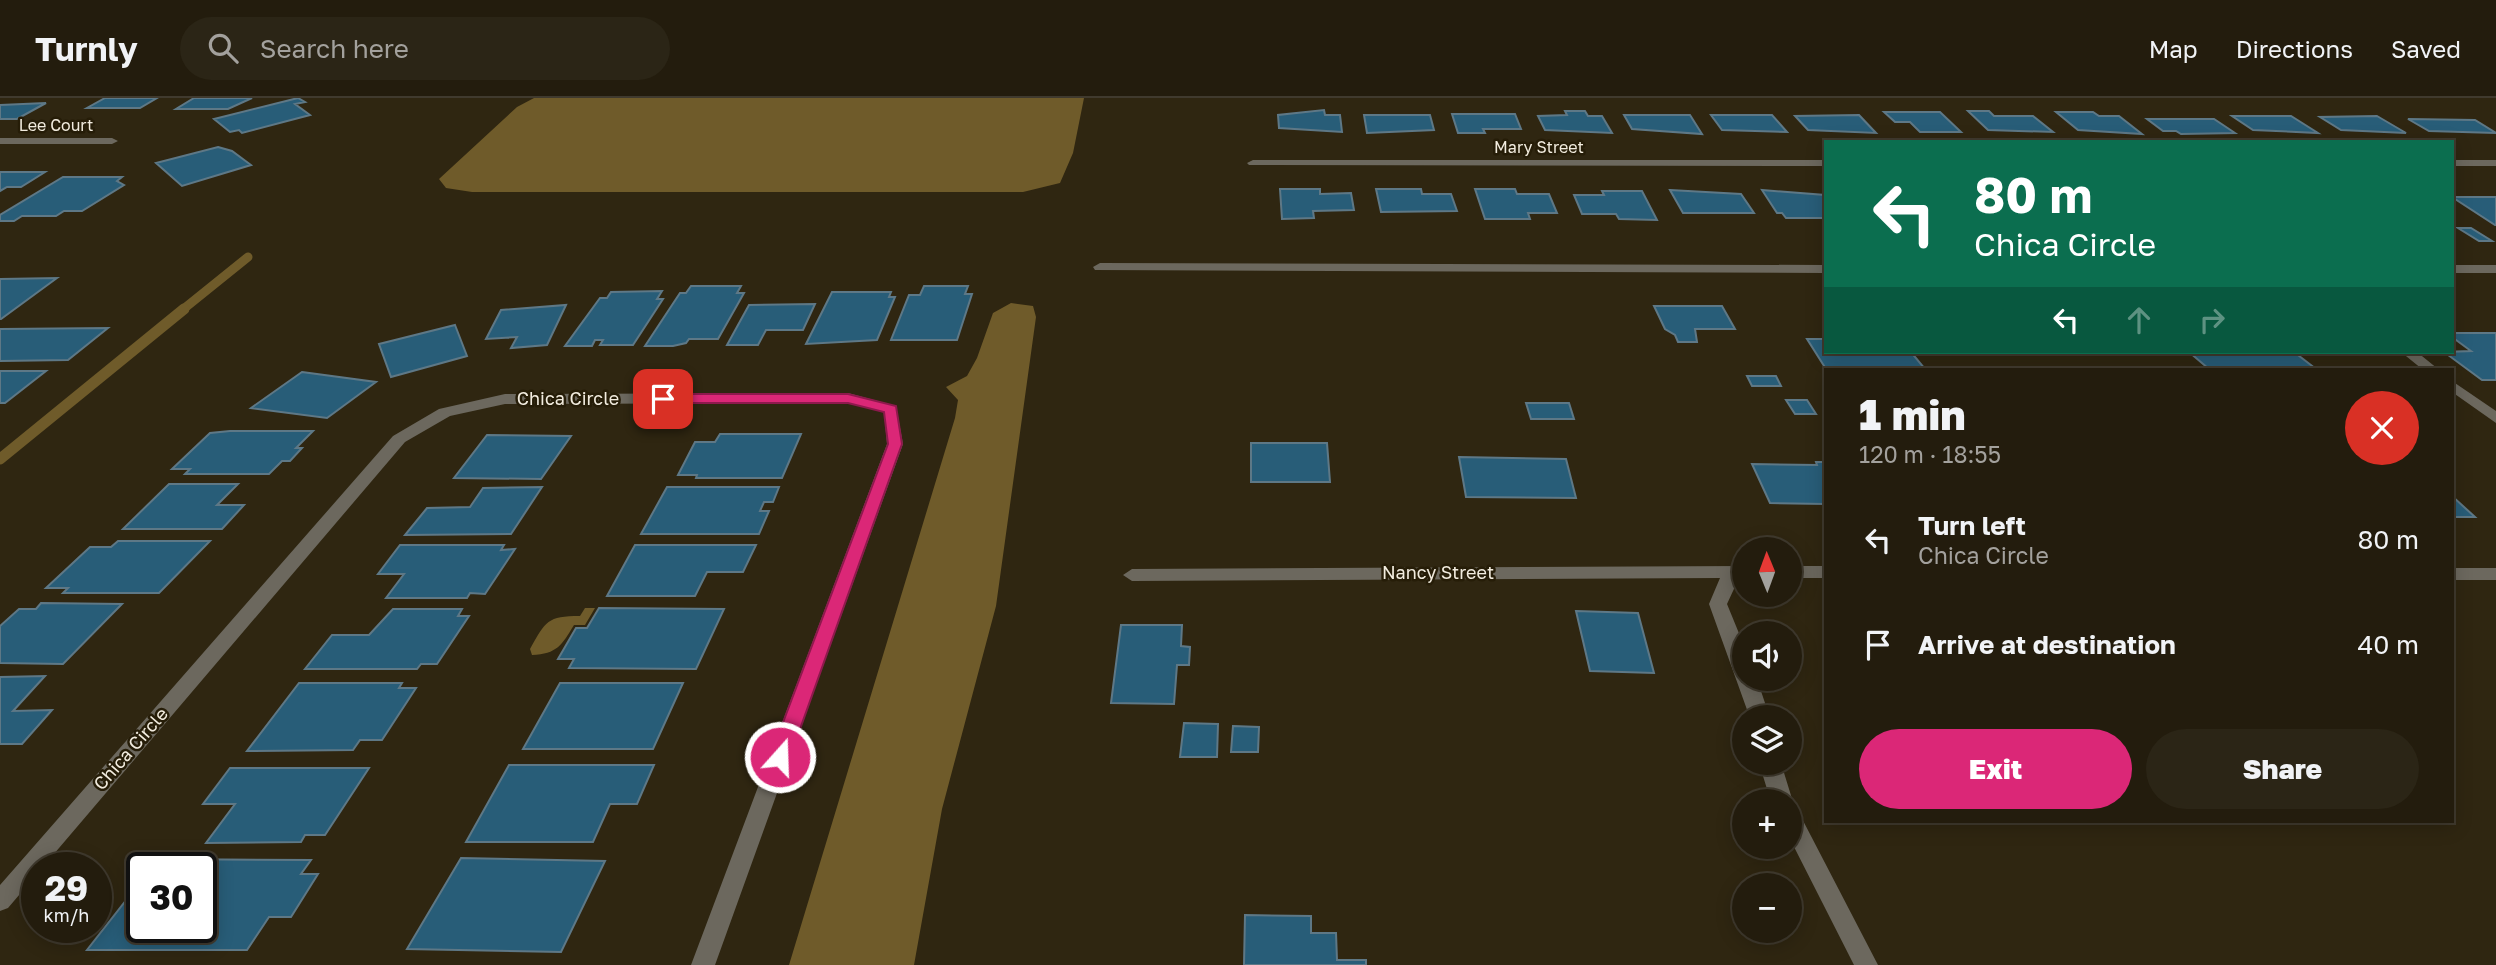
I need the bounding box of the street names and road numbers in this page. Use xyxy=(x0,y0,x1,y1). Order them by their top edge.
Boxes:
street label: Lee Court xyxy=(19,115,93,135)
street label: Mary Street xyxy=(1494,137,1584,157)
street label: Chica Circle xyxy=(517,387,619,409)
street label: Nancy Street xyxy=(1382,561,1494,583)
street label: Chica Circle xyxy=(88,703,172,794)

